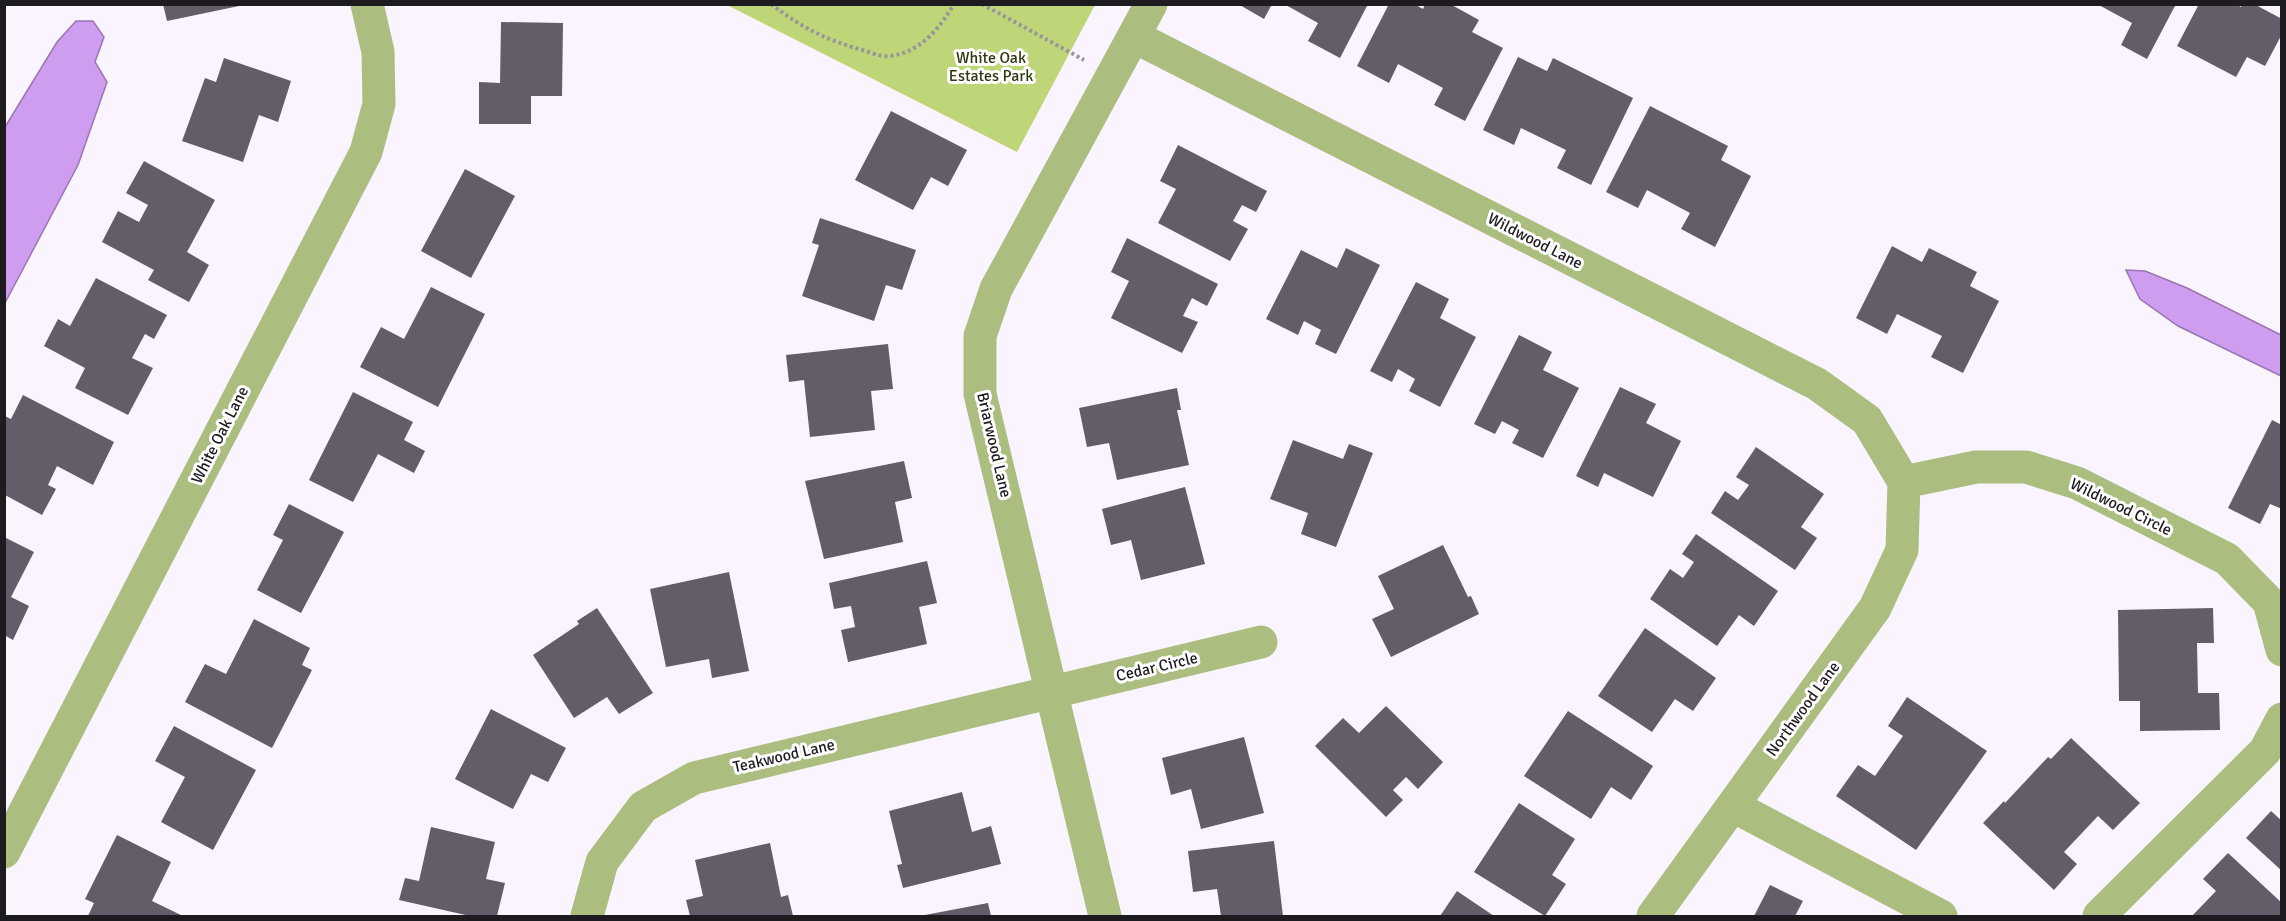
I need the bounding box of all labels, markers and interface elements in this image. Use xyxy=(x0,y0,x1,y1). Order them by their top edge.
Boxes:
park label: White Oak Estates Park xyxy=(949,48,1033,86)
street label: Wildwood Lane xyxy=(1484,208,1586,274)
street label: White Oak Lane xyxy=(187,383,253,487)
street label: Briarwood Lane xyxy=(972,390,1016,500)
street label: Wildwood Circle xyxy=(2067,474,2175,540)
street label: Cedar Circle xyxy=(1114,648,1200,686)
street label: Northwood Lane xyxy=(1762,658,1844,760)
street label: Teakwood Lane xyxy=(731,735,837,777)

